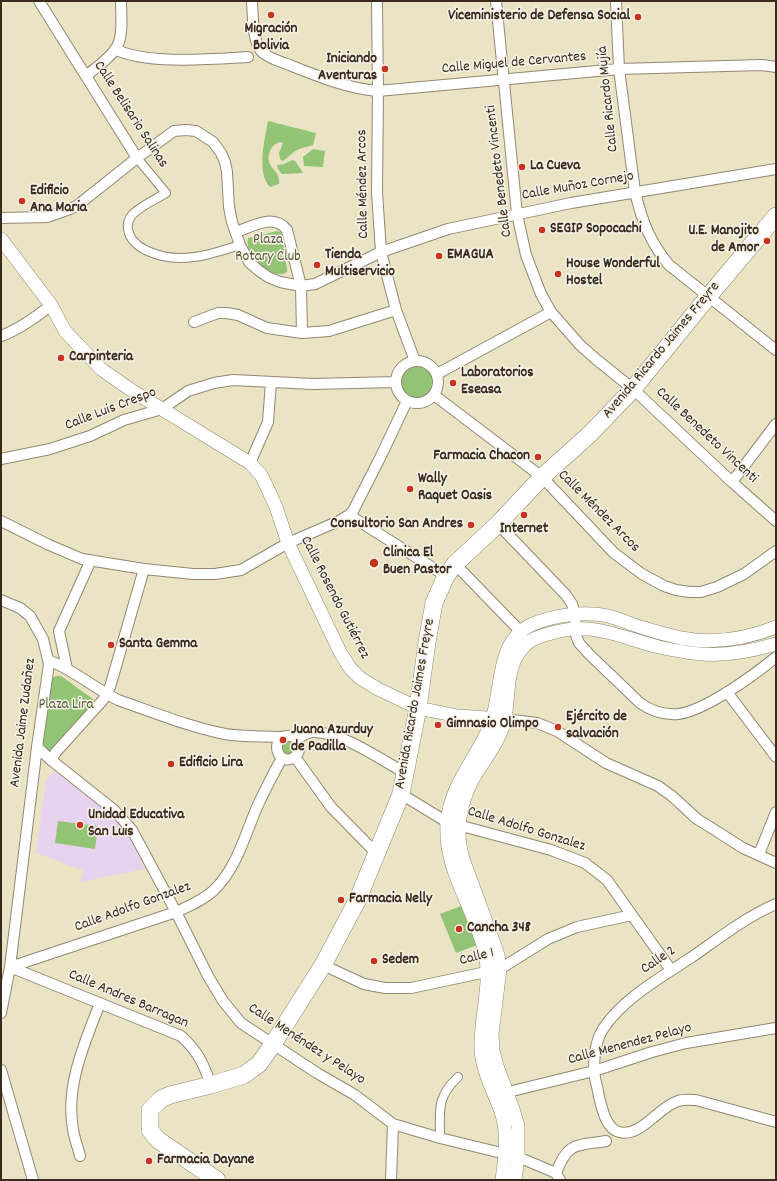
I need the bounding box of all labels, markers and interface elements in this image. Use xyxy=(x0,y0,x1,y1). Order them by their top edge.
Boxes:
place label: Viceministerio de Defensa Social xyxy=(448,8,630,26)
marker: Migración Bolivia xyxy=(266,10,276,20)
marker: Viceministerio de Defensa Social xyxy=(633,12,643,22)
place label: Migración Bolivia xyxy=(244,21,298,56)
street label: Calle Ricardo Mujía xyxy=(594,45,624,153)
street label: Calle Miguel de Cervantes xyxy=(441,49,587,79)
place label: Iniciando Aventuras xyxy=(318,51,377,86)
street label: Calle Belisario Salinas xyxy=(89,58,171,172)
marker: Iniciando Aventuras xyxy=(380,64,390,74)
street label: Calle Benedeto Vincenti xyxy=(483,104,517,238)
street label: Calle Méndez Arcos xyxy=(354,129,374,239)
place label: La Cueva xyxy=(530,158,580,176)
marker: La Cueva xyxy=(517,162,527,172)
street label: Calle Muñoz Cornejo xyxy=(521,168,635,206)
place label: Edificio Ana Maria xyxy=(30,183,87,218)
marker: Edificio Ana Maria xyxy=(17,196,27,206)
place label: SEGIP Sopocachi xyxy=(550,221,641,239)
place label: U.E. Manojito de Amor xyxy=(688,223,759,258)
marker: SEGIP Sopocachi xyxy=(537,225,547,235)
park label: Plaza Rotary Club xyxy=(235,232,301,267)
marker: U.E. Manojito de Amor xyxy=(762,236,772,246)
place label: Tienda Multiservicio xyxy=(325,247,395,282)
place label: EMAGUA xyxy=(447,247,494,265)
marker: EMAGUA xyxy=(434,251,444,261)
place label: House Wonderful Hostel xyxy=(566,256,660,291)
marker: Tienda Multiservicio xyxy=(312,260,322,270)
marker: House Wonderful Hostel xyxy=(553,269,563,279)
street label: Avenida Ricardo Jaimes Freyre xyxy=(599,279,725,423)
place label: Carpinteria xyxy=(69,349,133,367)
marker: Carpinteria xyxy=(56,353,66,363)
place label: Laboratorios Eseasa xyxy=(461,365,533,400)
marker: Laboratorios Eseasa xyxy=(448,378,458,388)
street label: Calle Luis Crespo xyxy=(63,384,159,436)
street label: Calle Benedeto Vincenti xyxy=(651,384,761,488)
place label: Farmacia Chacon xyxy=(433,448,530,466)
marker: Farmacia Chacon xyxy=(533,452,543,462)
street label: Calle Méndez Arcos xyxy=(553,467,643,557)
place label: Wally Raquet Oasis xyxy=(418,471,492,506)
marker: Wally Raquet Oasis xyxy=(405,484,415,494)
marker: Internet xyxy=(519,510,529,520)
place label: Consultorio San Andres xyxy=(330,516,463,534)
marker: Consultorio San Andres xyxy=(466,520,476,530)
place label: Internet xyxy=(500,521,548,539)
street label: Calle Rosendo Gutiérrez xyxy=(295,534,373,662)
place label: Clinica El Buen Pastor xyxy=(383,545,451,580)
marker: Clinica El Buen Pastor xyxy=(368,557,380,569)
street label: Avenida Ricardo Jaimes Freyre xyxy=(392,617,440,791)
place label: Santa Gemma xyxy=(119,636,197,654)
marker: Santa Gemma xyxy=(106,640,116,650)
street label: Avenida Jaime Zudañez xyxy=(7,657,41,789)
park label: Plaza Lira xyxy=(38,697,94,715)
place label: Ejército de salvación xyxy=(566,709,627,744)
place label: Gimnasio Olimpo xyxy=(446,716,539,734)
marker: Gimnasio Olimpo xyxy=(433,720,443,730)
place label: Juana Azurduy de Padilla xyxy=(291,722,373,757)
marker: Ejército de salvación xyxy=(553,722,563,732)
marker: Juana Azurduy de Padilla xyxy=(278,735,288,745)
place label: Edificio Lira xyxy=(179,755,243,773)
marker: Edificio Lira xyxy=(166,759,176,769)
street label: Calle Adolfo Gonzalez xyxy=(465,804,587,856)
place label: Unidad Educativa San Luis xyxy=(88,807,184,842)
marker: Unidad Educativa San Luis xyxy=(75,820,85,830)
street label: Calle Adolfo Gonzalez xyxy=(72,879,194,937)
place label: Farmacia Nelly xyxy=(349,891,432,909)
marker: Farmacia Nelly xyxy=(336,895,346,905)
place label: Cancha 348 xyxy=(467,920,531,938)
marker: Cancha 348 xyxy=(454,924,464,934)
street label: Calle 2 xyxy=(638,943,680,979)
street label: Calle 1 xyxy=(458,945,496,971)
place label: Sedem xyxy=(382,952,419,970)
marker: Sedem xyxy=(369,956,379,966)
street label: Calle Andres Barragan xyxy=(65,967,191,1033)
street label: Calle Menéndez y Pelayo xyxy=(244,1000,368,1090)
street label: Calle Menendez Pelayo xyxy=(566,1020,694,1070)
place label: Farmacia Dayane xyxy=(157,1152,254,1170)
marker: Farmacia Dayane xyxy=(144,1156,154,1166)

